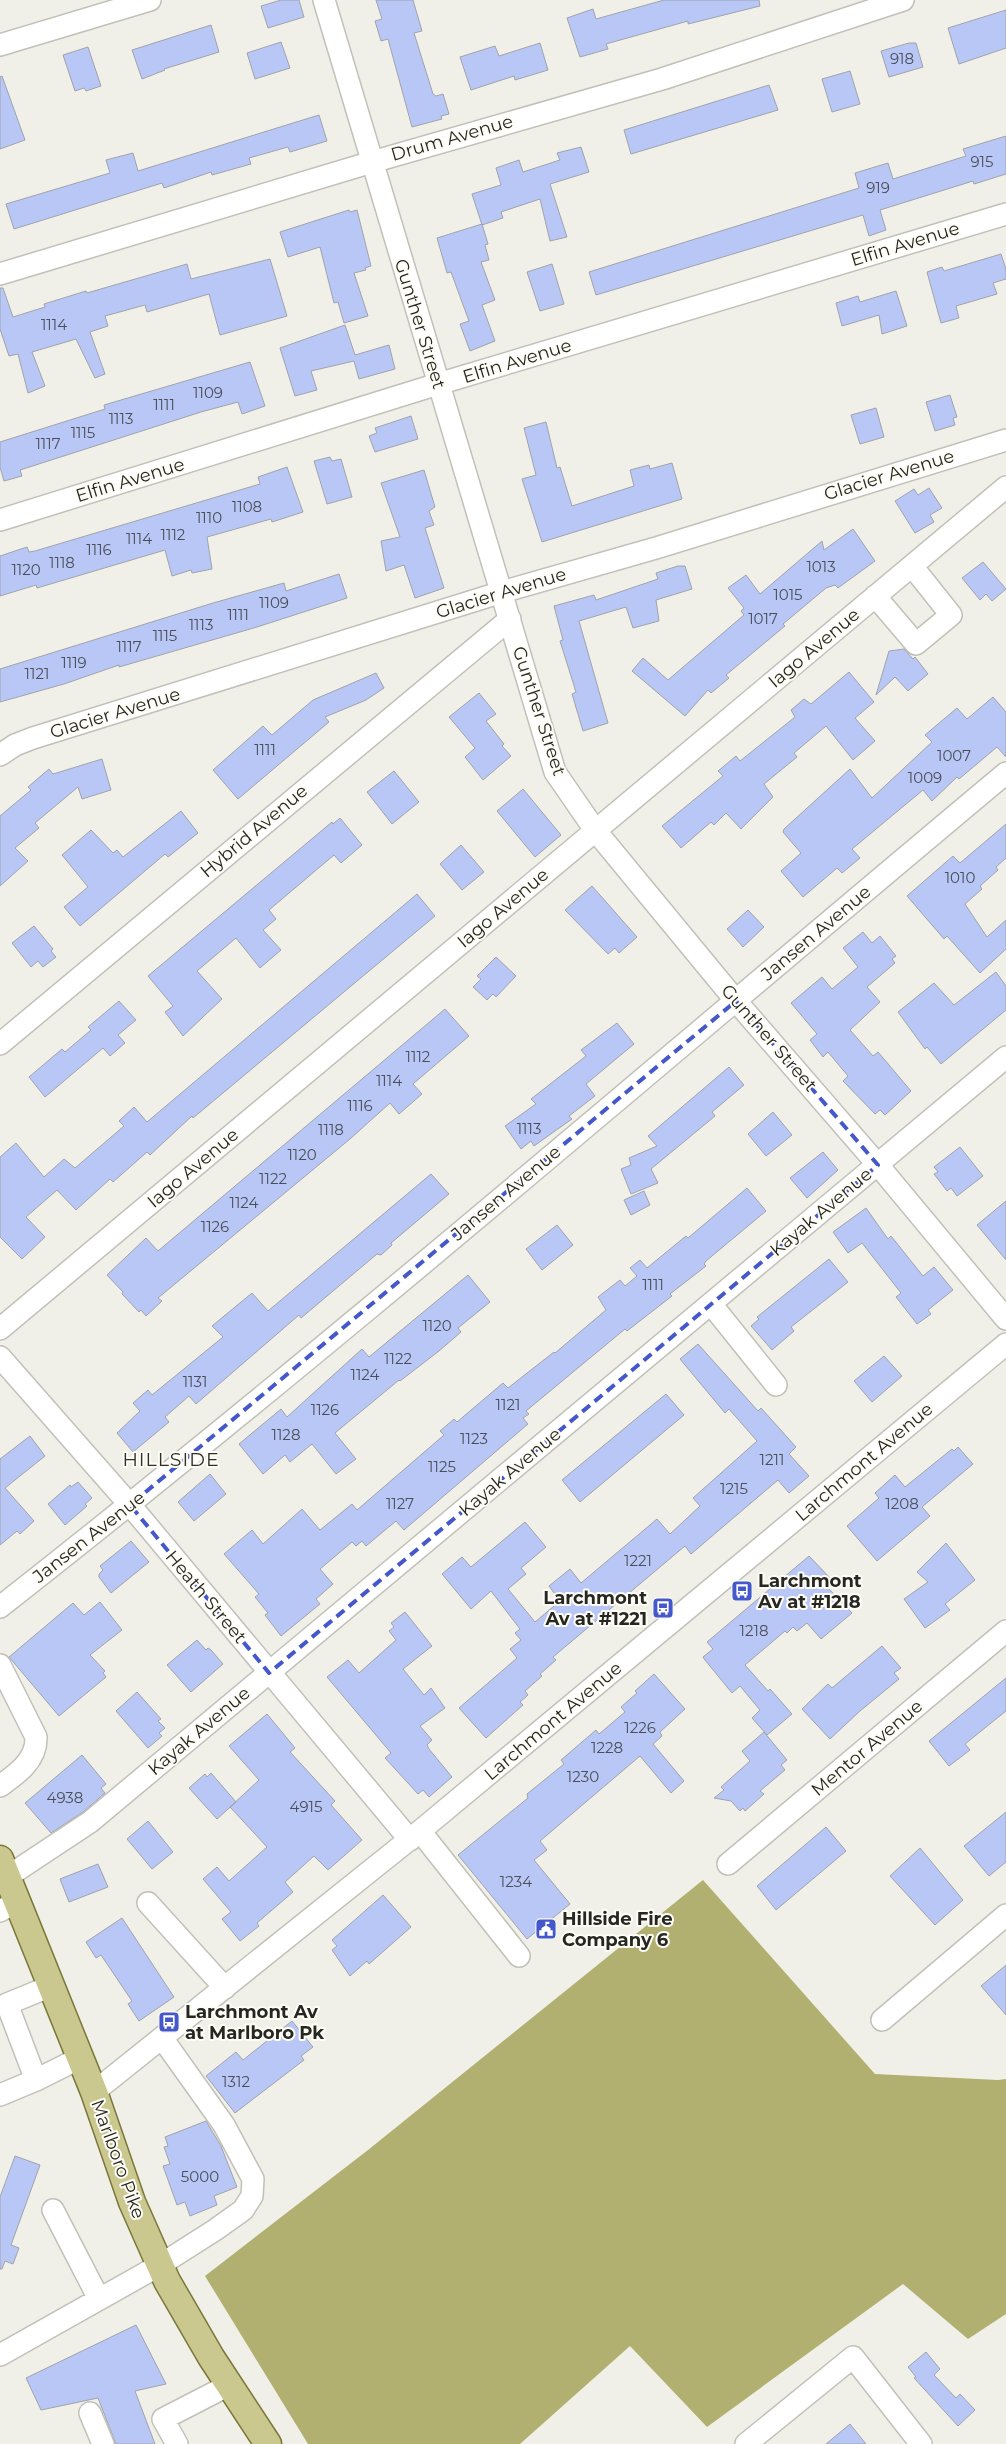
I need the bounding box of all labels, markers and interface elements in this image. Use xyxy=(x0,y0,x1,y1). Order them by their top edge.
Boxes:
house number: 918 xyxy=(890,49,914,68)
street label: Drum Avenue xyxy=(388,110,516,166)
house number: 915 xyxy=(970,152,994,171)
house number: 919 xyxy=(866,178,890,197)
street label: Elfin Avenue xyxy=(848,217,962,271)
street label: Gunther Street xyxy=(390,256,450,392)
house number: 1114 xyxy=(41,315,67,334)
street label: Elfin Avenue xyxy=(460,334,574,388)
house number: 1109 xyxy=(193,383,223,402)
house number: 1111 xyxy=(153,395,175,414)
house number: 1113 xyxy=(109,409,133,428)
house number: 1115 xyxy=(71,423,95,442)
house number: 1117 xyxy=(35,434,61,453)
street label: Glacier Avenue xyxy=(821,445,957,505)
street label: Elfin Avenue xyxy=(73,453,187,507)
house number: 1108 xyxy=(232,497,262,516)
house number: 1110 xyxy=(196,508,222,527)
house number: 1112 xyxy=(161,525,185,544)
house number: 1114 xyxy=(126,529,152,548)
house number: 1116 xyxy=(86,540,112,559)
house number: 1118 xyxy=(49,553,75,572)
house number: 1013 xyxy=(806,557,836,576)
house number: 1120 xyxy=(11,560,41,579)
street label: Glacier Avenue xyxy=(433,563,569,623)
house number: 1015 xyxy=(773,585,803,604)
house number: 1109 xyxy=(259,593,289,612)
street label: Iago Avenue xyxy=(764,603,864,693)
house number: 1111 xyxy=(227,605,249,624)
house number: 1017 xyxy=(748,609,778,628)
house number: 1113 xyxy=(189,615,213,634)
house number: 1115 xyxy=(153,626,177,645)
house number: 1117 xyxy=(116,637,142,656)
street label: Gunther Street xyxy=(508,643,570,779)
house number: 1119 xyxy=(61,653,87,672)
house number: 1121 xyxy=(25,664,49,683)
street label: Glacier Avenue xyxy=(47,683,183,743)
house number: 1111 xyxy=(254,740,276,759)
house number: 1007 xyxy=(937,746,971,765)
house number: 1009 xyxy=(908,768,942,787)
street label: Hybrid Avenue xyxy=(196,780,312,882)
street label: Iago Avenue xyxy=(453,863,553,953)
house number: 1010 xyxy=(945,868,975,887)
street label: Jansen Avenue xyxy=(756,881,875,986)
street label: Gunther Street xyxy=(716,980,822,1096)
house number: 1112 xyxy=(406,1047,430,1066)
house number: 1114 xyxy=(376,1071,402,1090)
house number: 1116 xyxy=(347,1096,373,1115)
house number: 1113 xyxy=(517,1119,541,1138)
house number: 1118 xyxy=(318,1120,344,1139)
street label: Iago Avenue xyxy=(143,1123,243,1213)
street label: Jansen Avenue xyxy=(446,1141,565,1246)
house number: 1120 xyxy=(287,1145,317,1164)
street label: Kayak Avenue xyxy=(766,1163,877,1261)
house number: 1122 xyxy=(259,1169,287,1188)
house number: 1124 xyxy=(230,1193,259,1212)
house number: 1126 xyxy=(201,1217,229,1236)
house number: 1111 xyxy=(642,1275,664,1294)
house number: 1120 xyxy=(422,1316,452,1335)
house number: 1122 xyxy=(384,1349,412,1368)
house number: 1124 xyxy=(351,1365,380,1384)
house number: 1131 xyxy=(183,1372,207,1391)
house number: 1121 xyxy=(496,1395,520,1414)
street label: Larchmont Avenue xyxy=(791,1398,937,1526)
house number: 1126 xyxy=(311,1400,339,1419)
street label: Kayak Avenue xyxy=(455,1423,566,1521)
house number: 1128 xyxy=(272,1425,300,1444)
house number: 1123 xyxy=(460,1429,488,1448)
district label: HILLSIDE xyxy=(122,1448,220,1471)
house number: 1211 xyxy=(760,1450,784,1469)
house number: 1125 xyxy=(428,1457,456,1476)
house number: 1215 xyxy=(720,1479,748,1498)
street label: Jansen Avenue xyxy=(28,1486,150,1588)
house number: 1127 xyxy=(386,1494,414,1513)
house number: 1208 xyxy=(885,1494,919,1513)
street label: Heath Street xyxy=(161,1546,251,1648)
house number: 1221 xyxy=(624,1551,652,1570)
place label: Larchmont Av at #1218 xyxy=(757,1570,862,1613)
bus stop icon: Larchmont Av at #1218 xyxy=(730,1579,754,1603)
place label: Larchmont Av at #1221 xyxy=(543,1587,647,1630)
bus stop icon: Larchmont Av at #1221 xyxy=(651,1596,675,1620)
house number: 1218 xyxy=(740,1621,768,1640)
street label: Larchmont Avenue xyxy=(480,1657,626,1785)
street label: Kayak Avenue xyxy=(144,1682,255,1780)
street label: Mentor Avenue xyxy=(807,1695,927,1801)
house number: 1226 xyxy=(624,1718,656,1737)
house number: 1228 xyxy=(591,1738,623,1757)
house number: 1230 xyxy=(567,1767,599,1786)
house number: 4938 xyxy=(47,1788,83,1807)
house number: 4915 xyxy=(290,1797,322,1816)
house number: 1234 xyxy=(500,1872,532,1891)
place label: Hillside Fire Company 6 xyxy=(562,1908,673,1951)
public building icon: Hillside Fire Company 6 xyxy=(534,1917,558,1941)
place label: Larchmont Av at Marlboro Pk xyxy=(185,2001,324,2044)
bus stop icon: Larchmont Av at Marlboro Pk xyxy=(157,2010,181,2034)
house number: 1312 xyxy=(222,2072,250,2091)
street label: Marlboro Pike xyxy=(86,2096,150,2222)
house number: 5000 xyxy=(181,2167,219,2186)

